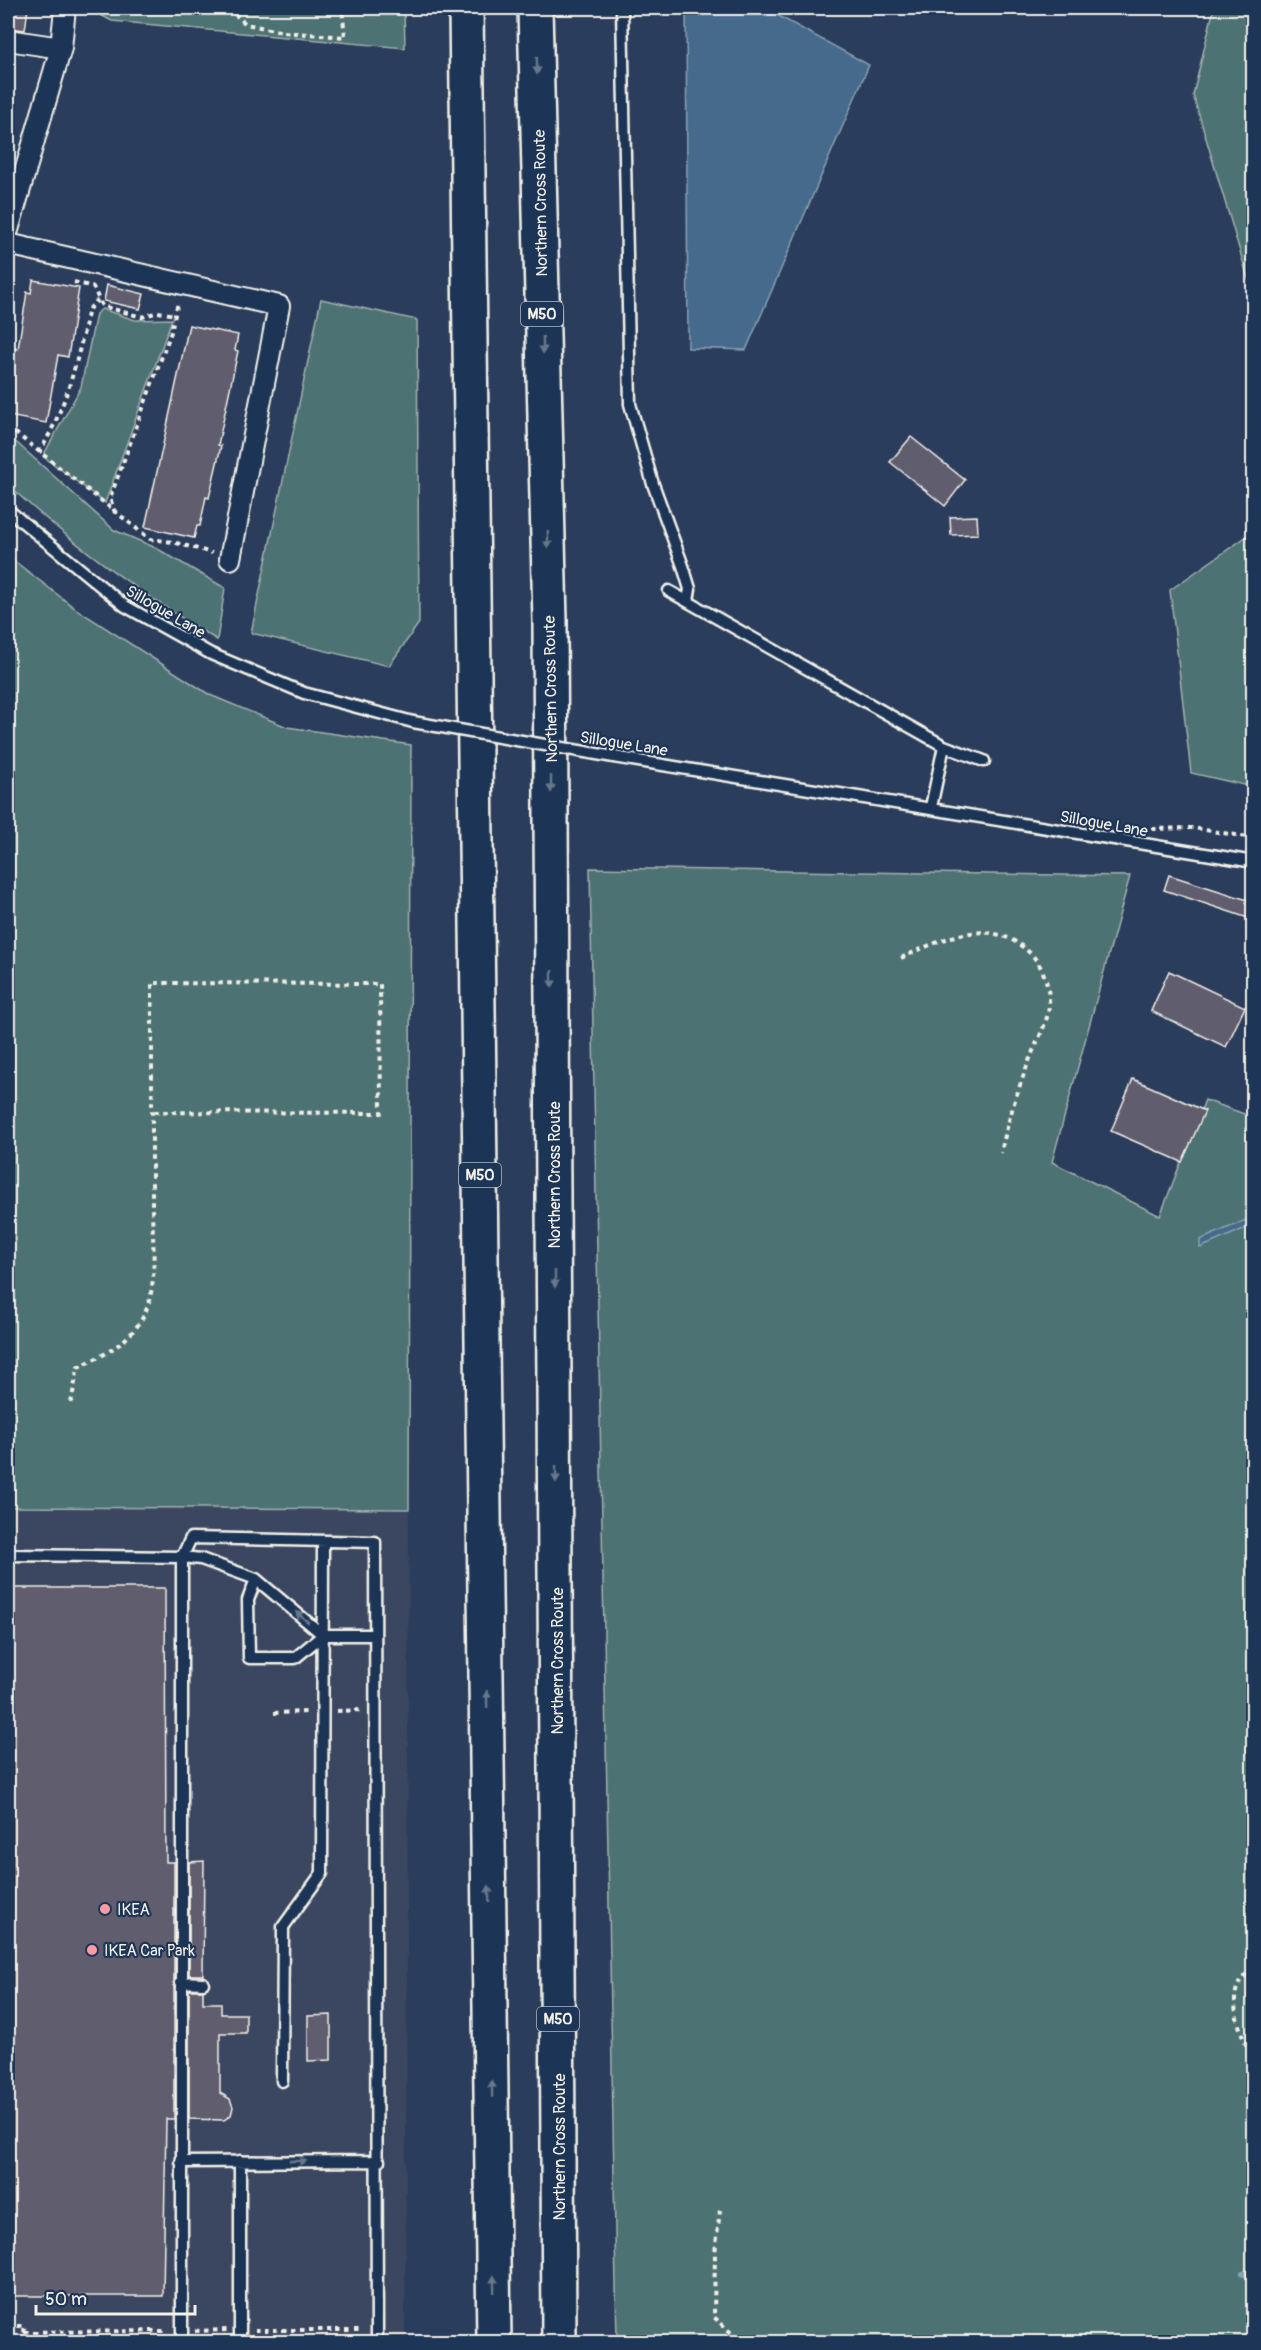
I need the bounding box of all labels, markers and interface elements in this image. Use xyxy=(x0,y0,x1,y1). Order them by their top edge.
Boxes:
one-way arrow xyxy=(532,56,541,75)
street label: Northern Cross Route xyxy=(530,129,552,277)
road number: M50 xyxy=(521,302,563,326)
one-way arrow xyxy=(538,335,548,354)
one-way arrow xyxy=(543,530,552,549)
street label: Sillogue Lane xyxy=(122,581,209,643)
street label: Northern Cross Route xyxy=(540,615,562,763)
street label: Sillogue Lane xyxy=(578,727,669,761)
one-way arrow xyxy=(546,775,556,794)
street label: Sillogue Lane xyxy=(1058,806,1149,842)
one-way arrow xyxy=(547,970,557,989)
street label: Northern Cross Route xyxy=(545,1101,565,1249)
road number: M50 xyxy=(459,1163,501,1187)
one-way arrow xyxy=(550,1270,559,1289)
one-way arrow xyxy=(551,1465,561,1484)
street label: Northern Cross Route xyxy=(548,1587,568,1735)
one-way arrow xyxy=(295,1611,310,1624)
one-way arrow xyxy=(482,1690,492,1709)
one-way arrow xyxy=(484,1885,494,1904)
place label: IKEA xyxy=(117,1900,150,1920)
marker: IKEA xyxy=(98,1902,112,1916)
place label: IKEA Car Park xyxy=(104,1941,195,1961)
marker: IKEA Car Park xyxy=(85,1943,99,1957)
road number: M50 xyxy=(537,2007,579,2031)
street label: Northern Cross Route xyxy=(550,2073,570,2221)
one-way arrow xyxy=(487,2080,496,2099)
one-way arrow xyxy=(289,2156,308,2166)
one-way arrow xyxy=(489,2275,499,2294)
scale bar xyxy=(36,2278,195,2316)
text: 50 m xyxy=(45,2288,87,2311)

